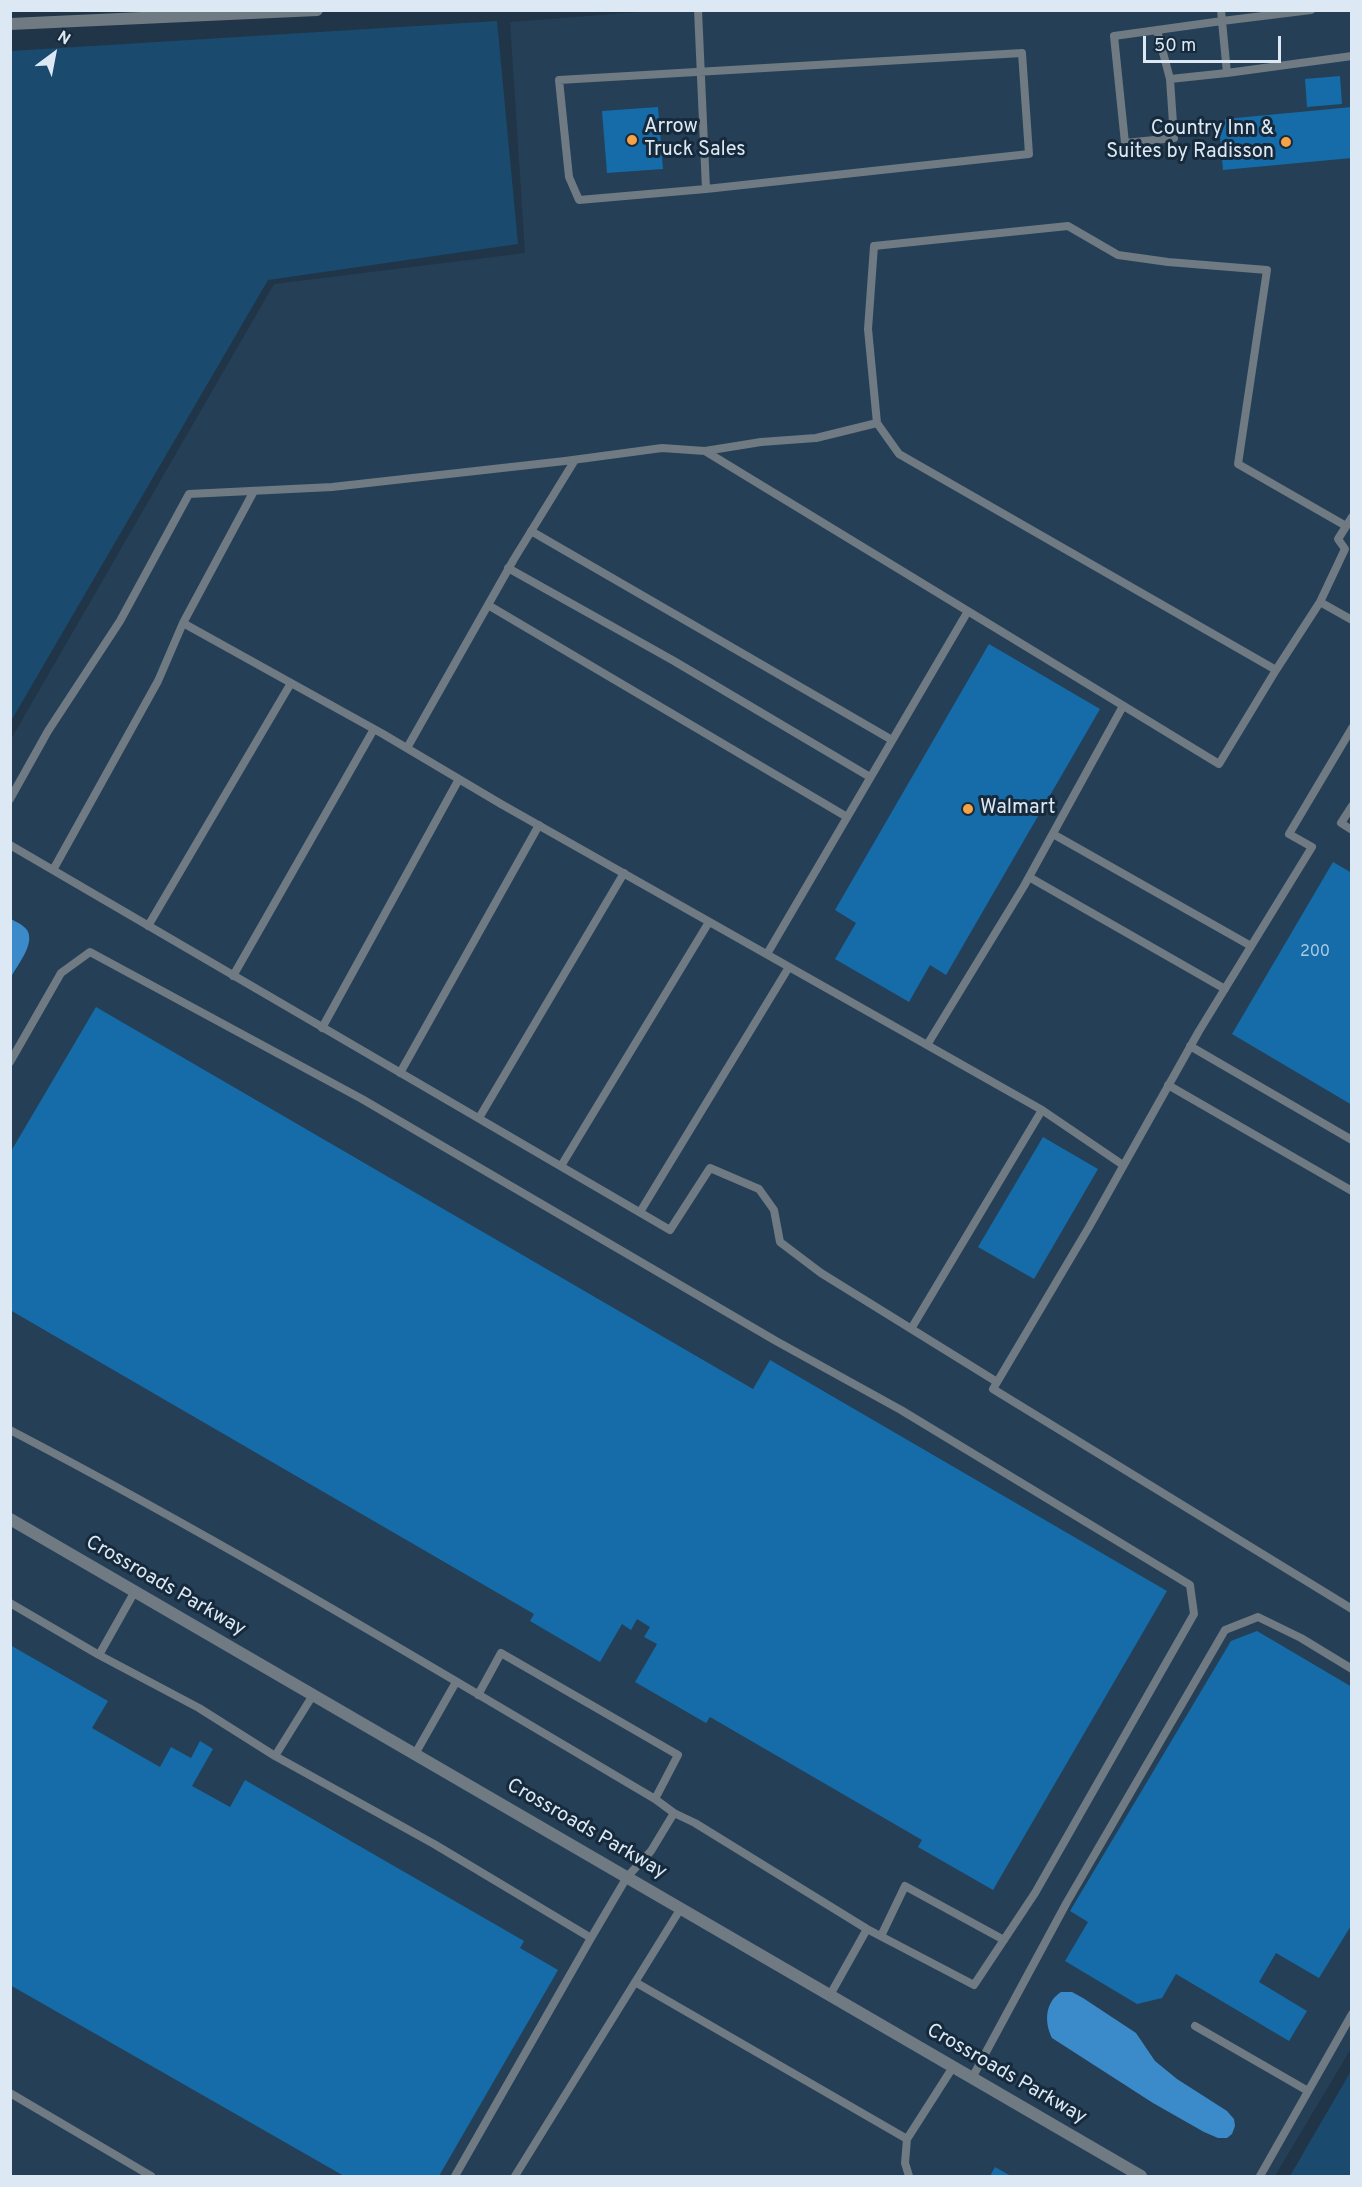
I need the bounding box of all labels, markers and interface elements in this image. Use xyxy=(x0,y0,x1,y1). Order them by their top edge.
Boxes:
north arrow xyxy=(24,24,84,84)
scale bar xyxy=(1146,24,1284,62)
text: N xyxy=(53,27,74,50)
text: 50 m xyxy=(1154,35,1196,58)
place label: Arrow Truck Sales xyxy=(644,116,746,163)
place label: Country Inn & Suites by Radisson xyxy=(1106,118,1274,165)
marker: Arrow Truck Sales xyxy=(625,133,639,147)
marker: Country Inn & Suites by Radisson xyxy=(1279,135,1293,149)
place label: Walmart xyxy=(980,797,1056,821)
marker: Walmart xyxy=(961,802,975,816)
house number: 200 xyxy=(1300,943,1330,963)
street label: Crossroads Parkway xyxy=(81,1531,249,1643)
street label: Crossroads Parkway xyxy=(502,1774,670,1886)
street label: Crossroads Parkway xyxy=(922,2019,1090,2131)

